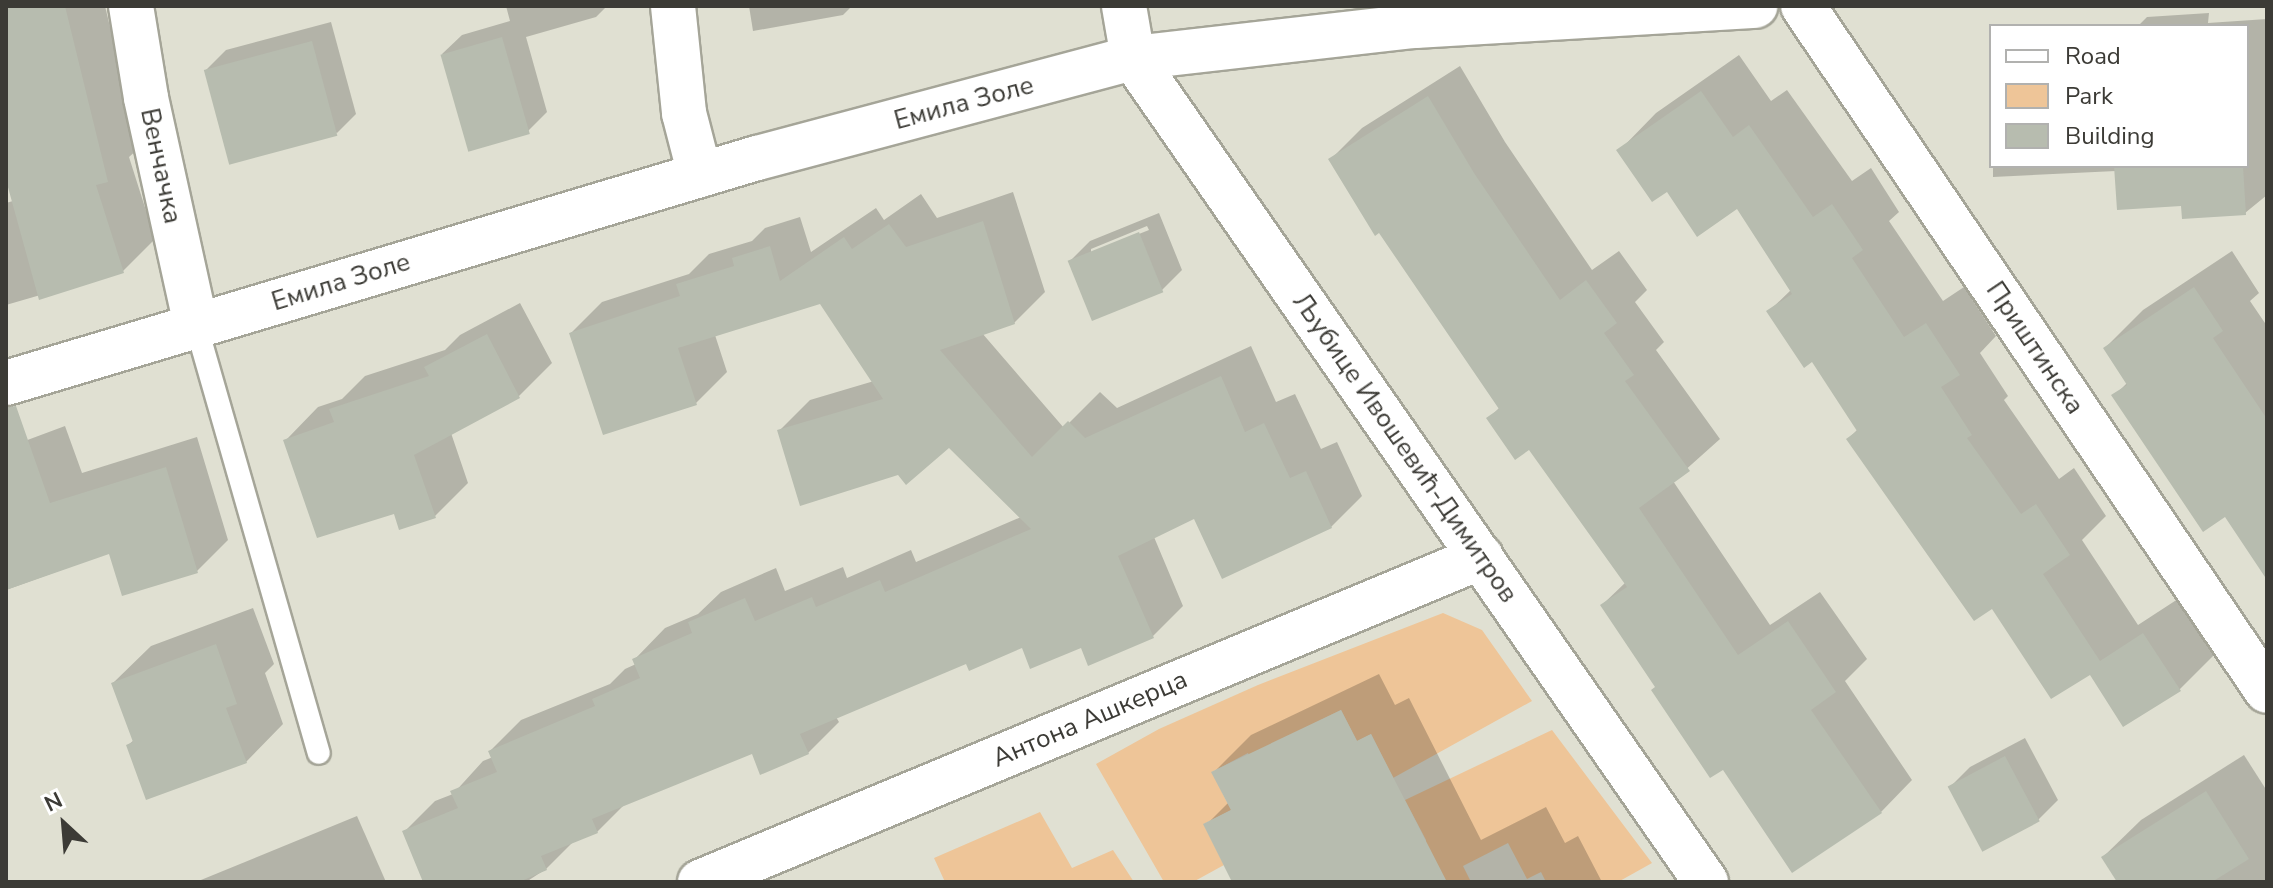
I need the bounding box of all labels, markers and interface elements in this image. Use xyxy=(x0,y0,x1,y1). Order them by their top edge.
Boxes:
legend xyxy=(1989,24,2249,168)
text: Road xyxy=(2065,40,2121,72)
street label: Емила Золе xyxy=(891,69,1037,137)
text: Park xyxy=(2065,80,2113,112)
street label: Венчачка xyxy=(134,105,188,227)
text: Building xyxy=(2065,120,2155,152)
street label: Емила Золе xyxy=(268,246,414,318)
street label: Приштинска xyxy=(1979,276,2091,420)
street label: Љубице Ивошевић-Димитров xyxy=(1286,287,1524,609)
street label: Антона Ашкерца xyxy=(988,664,1192,774)
north arrow xyxy=(24,784,104,864)
text: N xyxy=(40,785,67,820)

